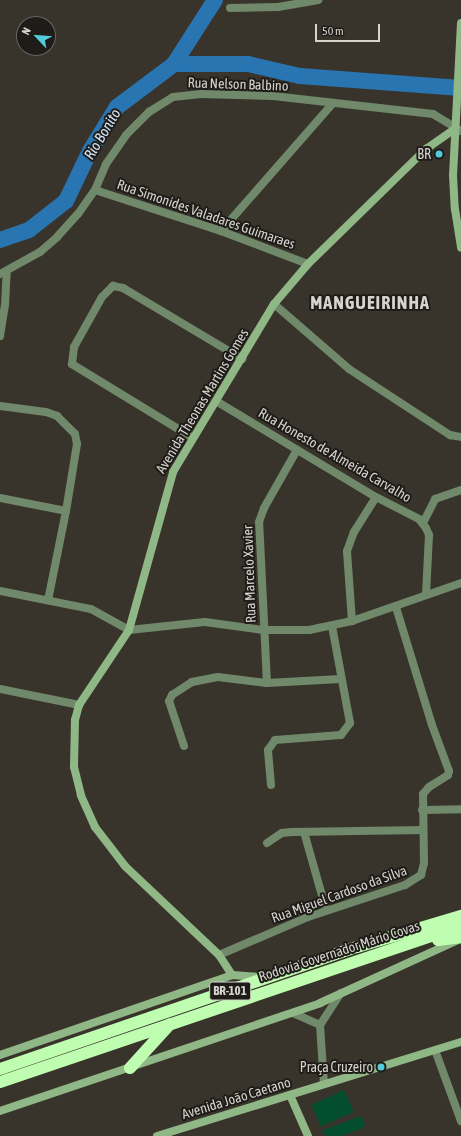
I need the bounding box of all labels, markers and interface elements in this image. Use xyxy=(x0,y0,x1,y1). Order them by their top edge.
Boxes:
north arrow xyxy=(16,16,56,56)
scale bar xyxy=(317,16,382,42)
text: 50 m xyxy=(322,24,344,38)
text: N xyxy=(19,26,33,37)
street label: Rua Nelson Balbino xyxy=(187,74,289,94)
water label: Rio Bonito xyxy=(80,105,124,163)
place label: BR xyxy=(417,146,431,162)
marker: BR xyxy=(434,149,444,159)
street label: Rua Simonides Valadares Guimaraes xyxy=(115,176,297,252)
district label: MANGUEIRINHA xyxy=(310,292,430,314)
street label: Avenida Theonas Martins Gomes xyxy=(152,326,252,476)
street label: Rua Honesto de Almeida Carvalho xyxy=(256,404,414,506)
street label: Rua Marcelo Xavier xyxy=(239,525,259,623)
street label: Rua Miguel Cardoso da Silva xyxy=(269,862,409,926)
street label: Rodovia Governador Mário Covas xyxy=(256,917,422,985)
road number: BR-101 xyxy=(209,980,251,1002)
place label: Praça Cruzeiro xyxy=(300,1059,373,1075)
marker: Praça Cruzeiro xyxy=(376,1062,386,1072)
street label: Avenida João Caetano xyxy=(179,1073,293,1123)

